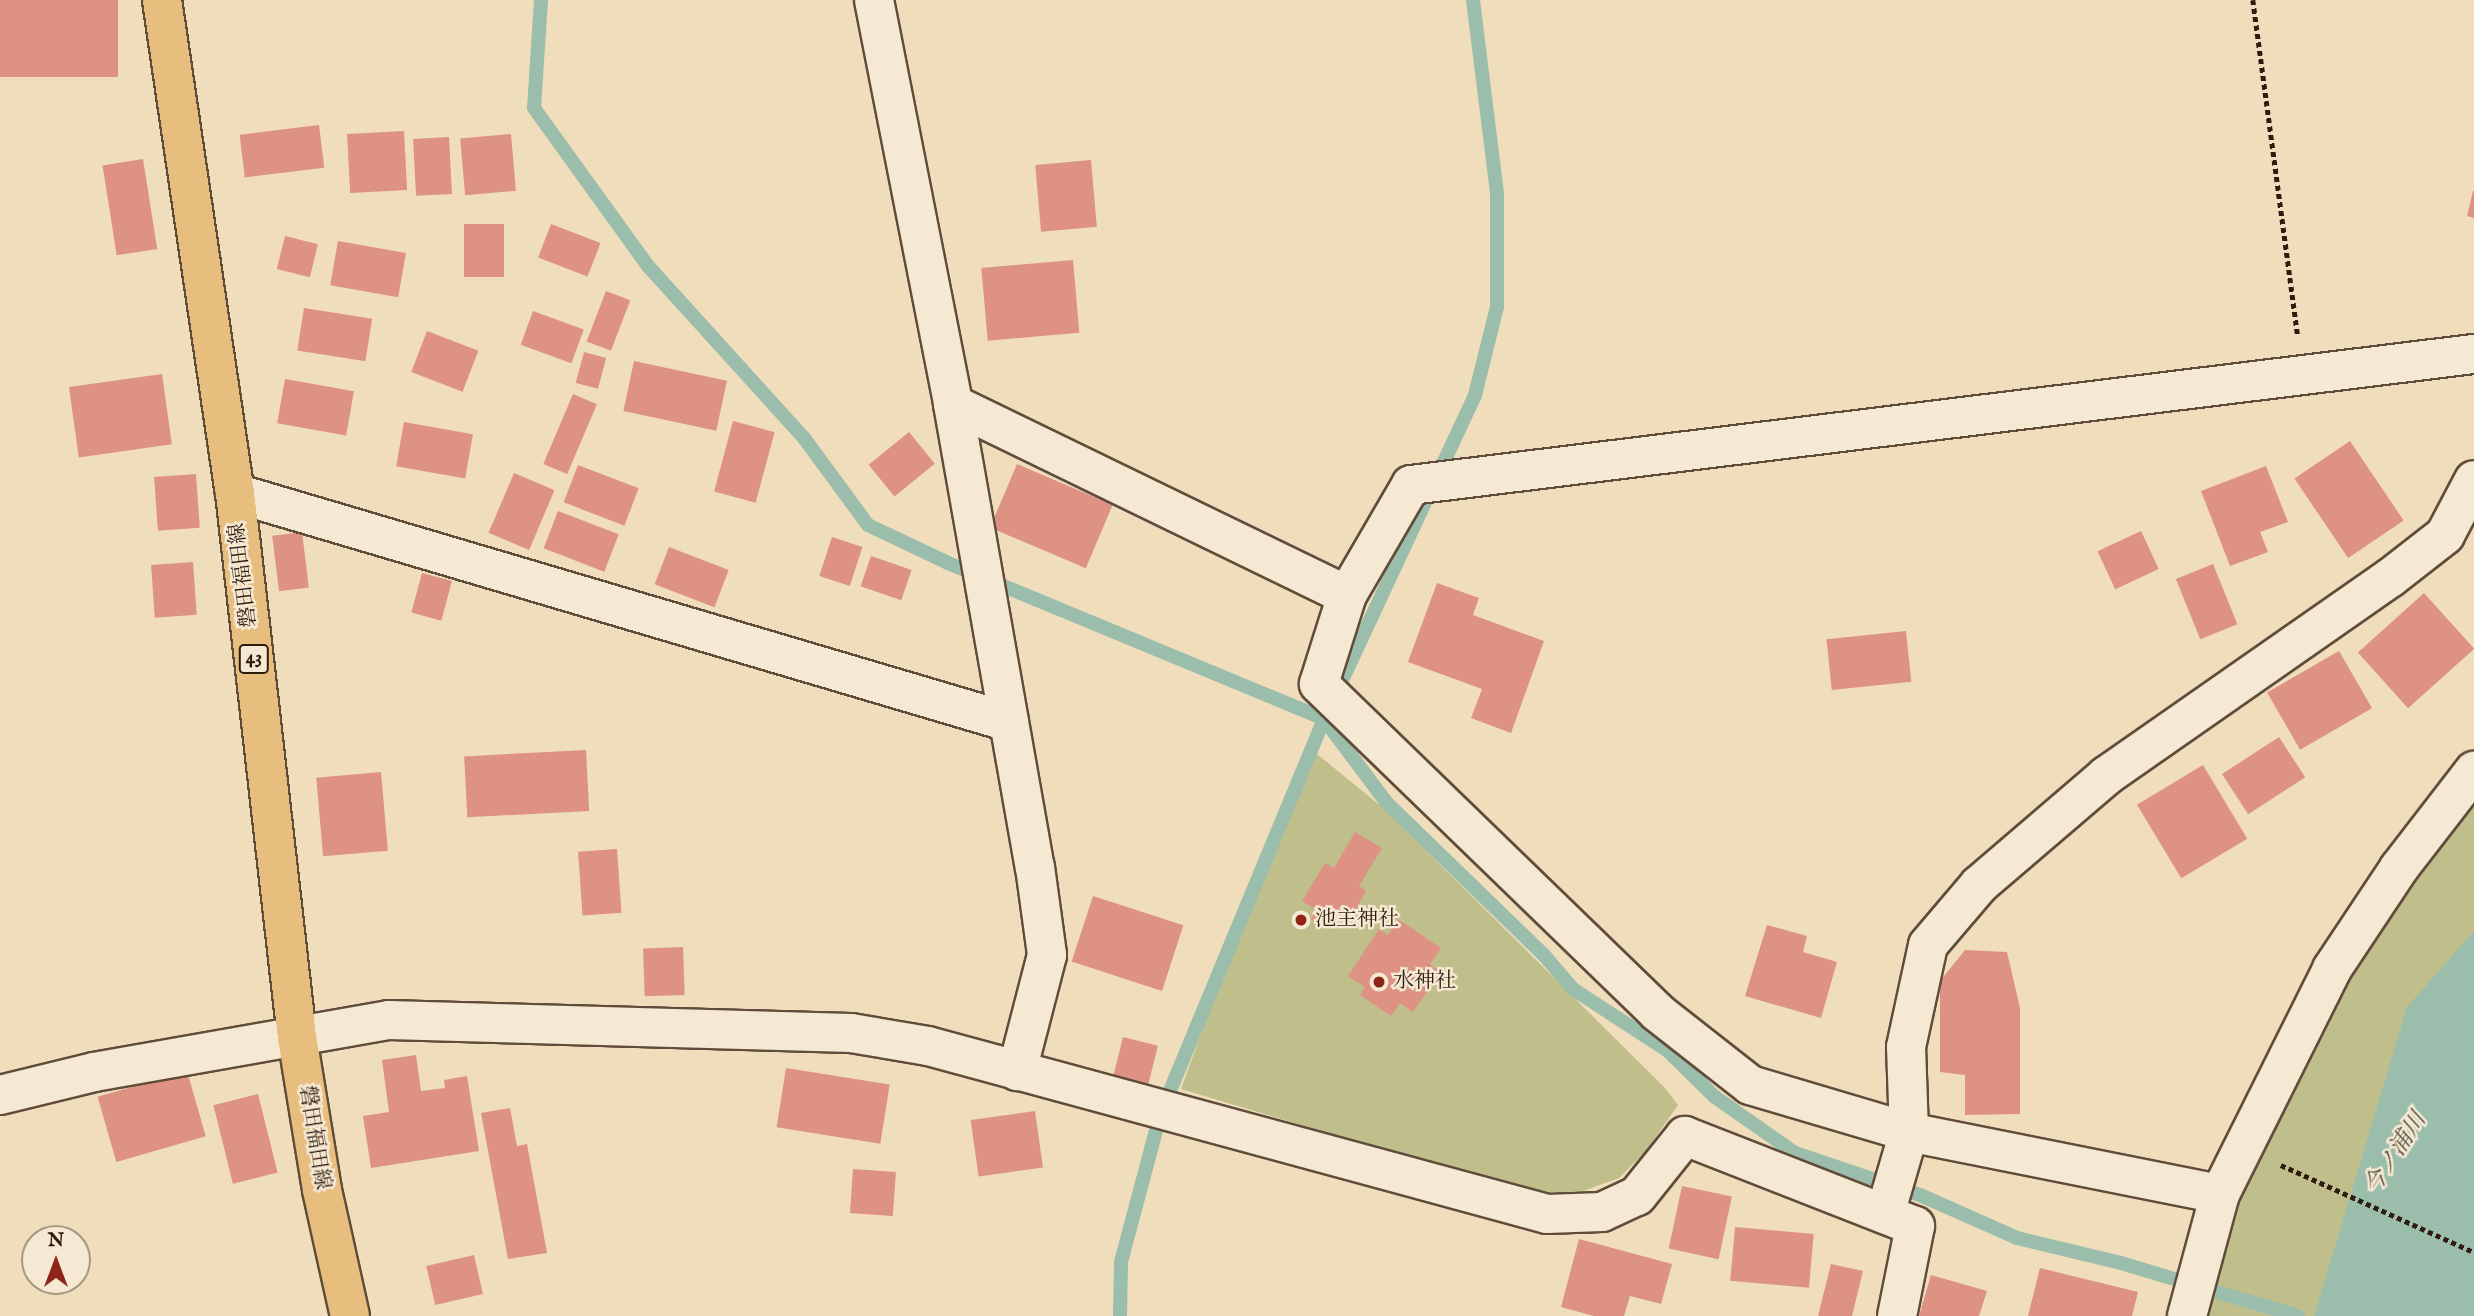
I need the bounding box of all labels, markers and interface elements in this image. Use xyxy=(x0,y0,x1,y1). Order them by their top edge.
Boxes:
street label: 磐田福田線 xyxy=(225,521,263,629)
road number: 43 xyxy=(238,644,270,674)
place label: 池主神社 xyxy=(1315,907,1399,933)
marker: 池主神社 xyxy=(1293,912,1309,928)
place label: 水神社 xyxy=(1393,969,1456,995)
marker: 水神社 xyxy=(1371,974,1387,990)
street label: 磐田福田線 xyxy=(293,1084,335,1192)
water label: 今ノ浦川 xyxy=(2359,1108,2433,1200)
north arrow xyxy=(21,1225,91,1295)
text: N xyxy=(48,1229,64,1253)

